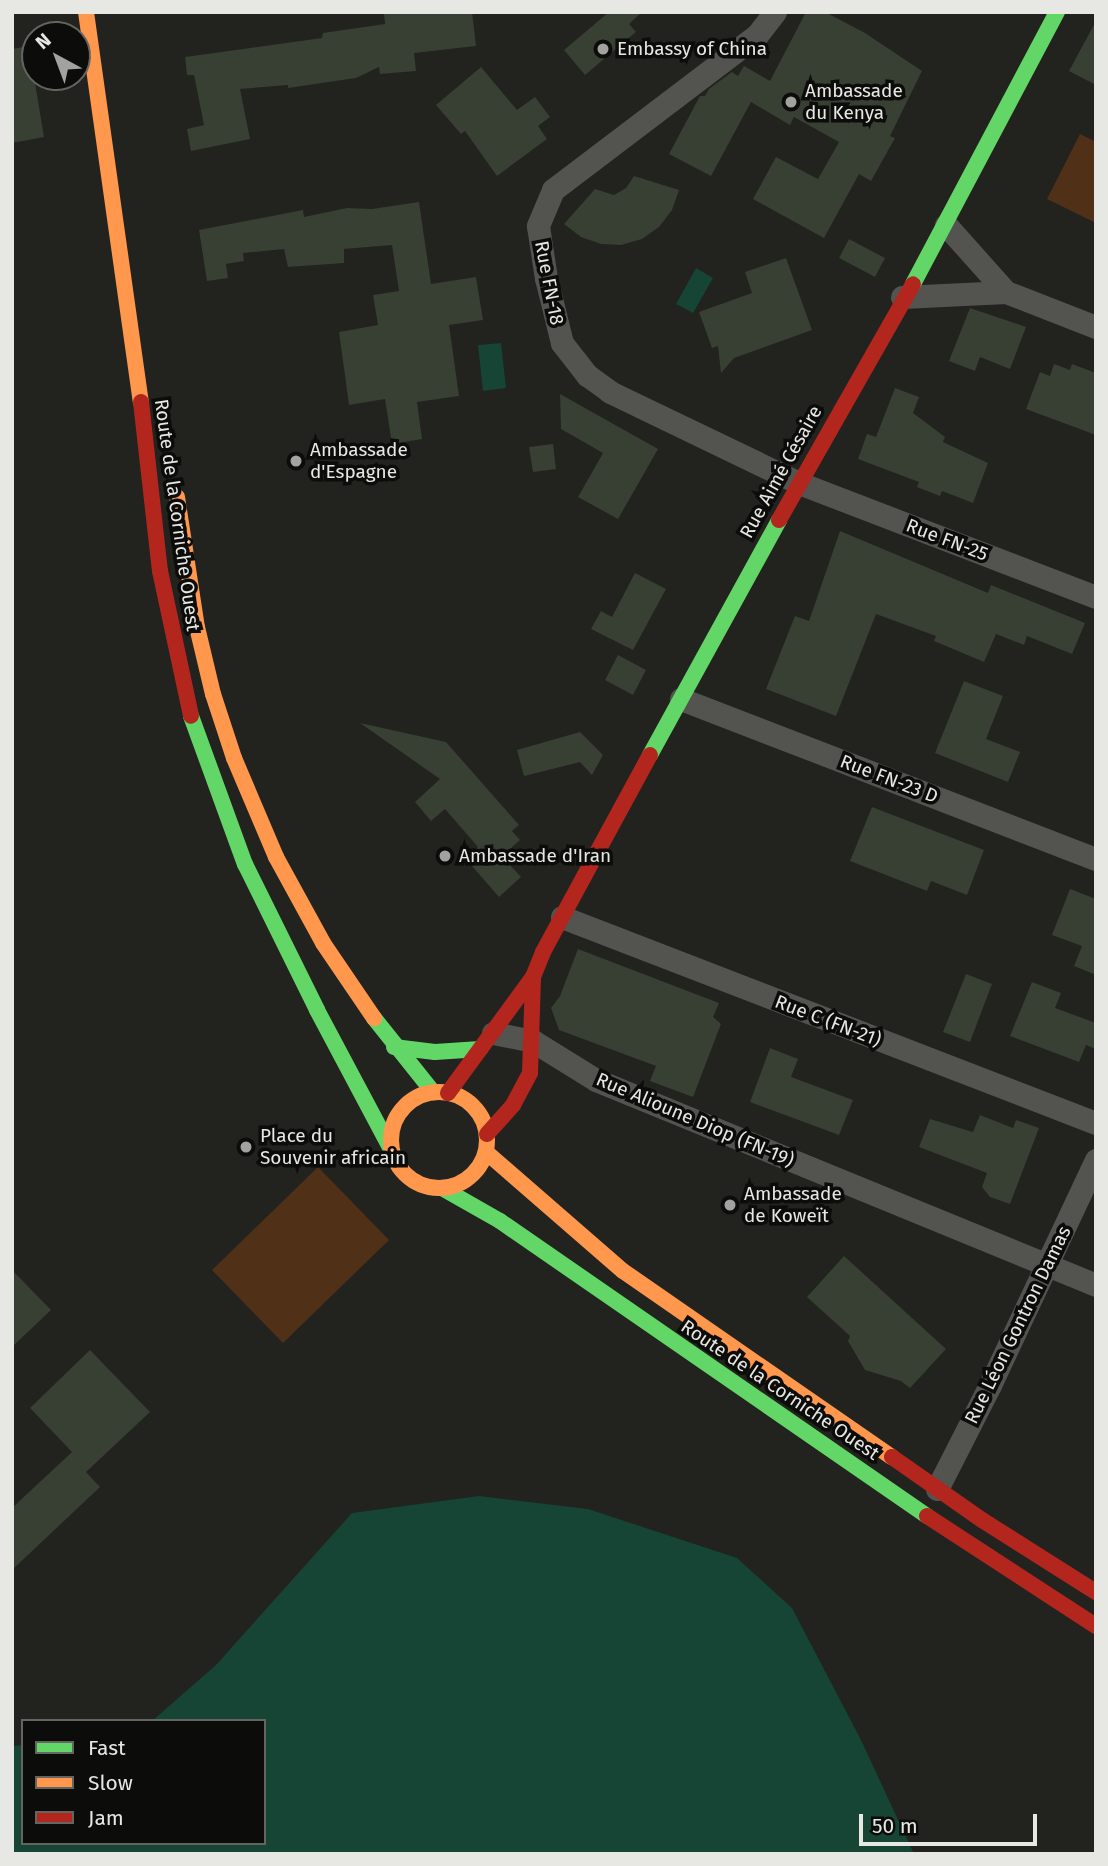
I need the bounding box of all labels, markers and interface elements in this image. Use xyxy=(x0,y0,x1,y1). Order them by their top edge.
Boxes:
north arrow xyxy=(21,21,91,91)
text: N xyxy=(31,28,56,54)
place label: Embassy of China xyxy=(617,38,767,60)
marker: Embassy of China xyxy=(595,41,611,57)
place label: Ambassade du Kenya xyxy=(805,80,903,124)
marker: Ambassade du Kenya xyxy=(783,94,799,110)
street label: Rue FN-18 xyxy=(530,239,568,327)
street label: Route de la Corniche Ouest xyxy=(149,398,205,632)
street label: Rue Aimé Césaire xyxy=(735,402,827,542)
place label: Ambassade d'Espagne xyxy=(310,439,408,483)
marker: Ambassade d'Espagne xyxy=(288,453,304,469)
street label: Rue FN-25 xyxy=(903,514,991,566)
street label: Rue FN-23 D xyxy=(837,750,941,808)
place label: Ambassade d'Iran xyxy=(459,845,611,867)
marker: Ambassade d'Iran xyxy=(437,848,453,864)
street label: Rue C (FN-21) xyxy=(772,990,884,1052)
street label: Rue Alioune Diop (FN-19) xyxy=(593,1068,797,1172)
place label: Place du Souvenir africain xyxy=(260,1125,406,1169)
marker: Place du Souvenir africain xyxy=(238,1139,254,1155)
place label: Ambassade de Koweït xyxy=(744,1183,842,1227)
marker: Ambassade de Koweït xyxy=(722,1197,738,1213)
street label: Rue Léon Gontron Damas xyxy=(960,1222,1076,1428)
street label: Route de la Corniche Ouest xyxy=(677,1315,883,1465)
legend xyxy=(21,1719,266,1845)
text: Fast xyxy=(88,1735,126,1761)
text: Slow xyxy=(88,1770,133,1796)
scale bar xyxy=(863,1800,1042,1844)
text: Jam xyxy=(88,1805,124,1831)
text: 50 m xyxy=(872,1813,918,1839)

